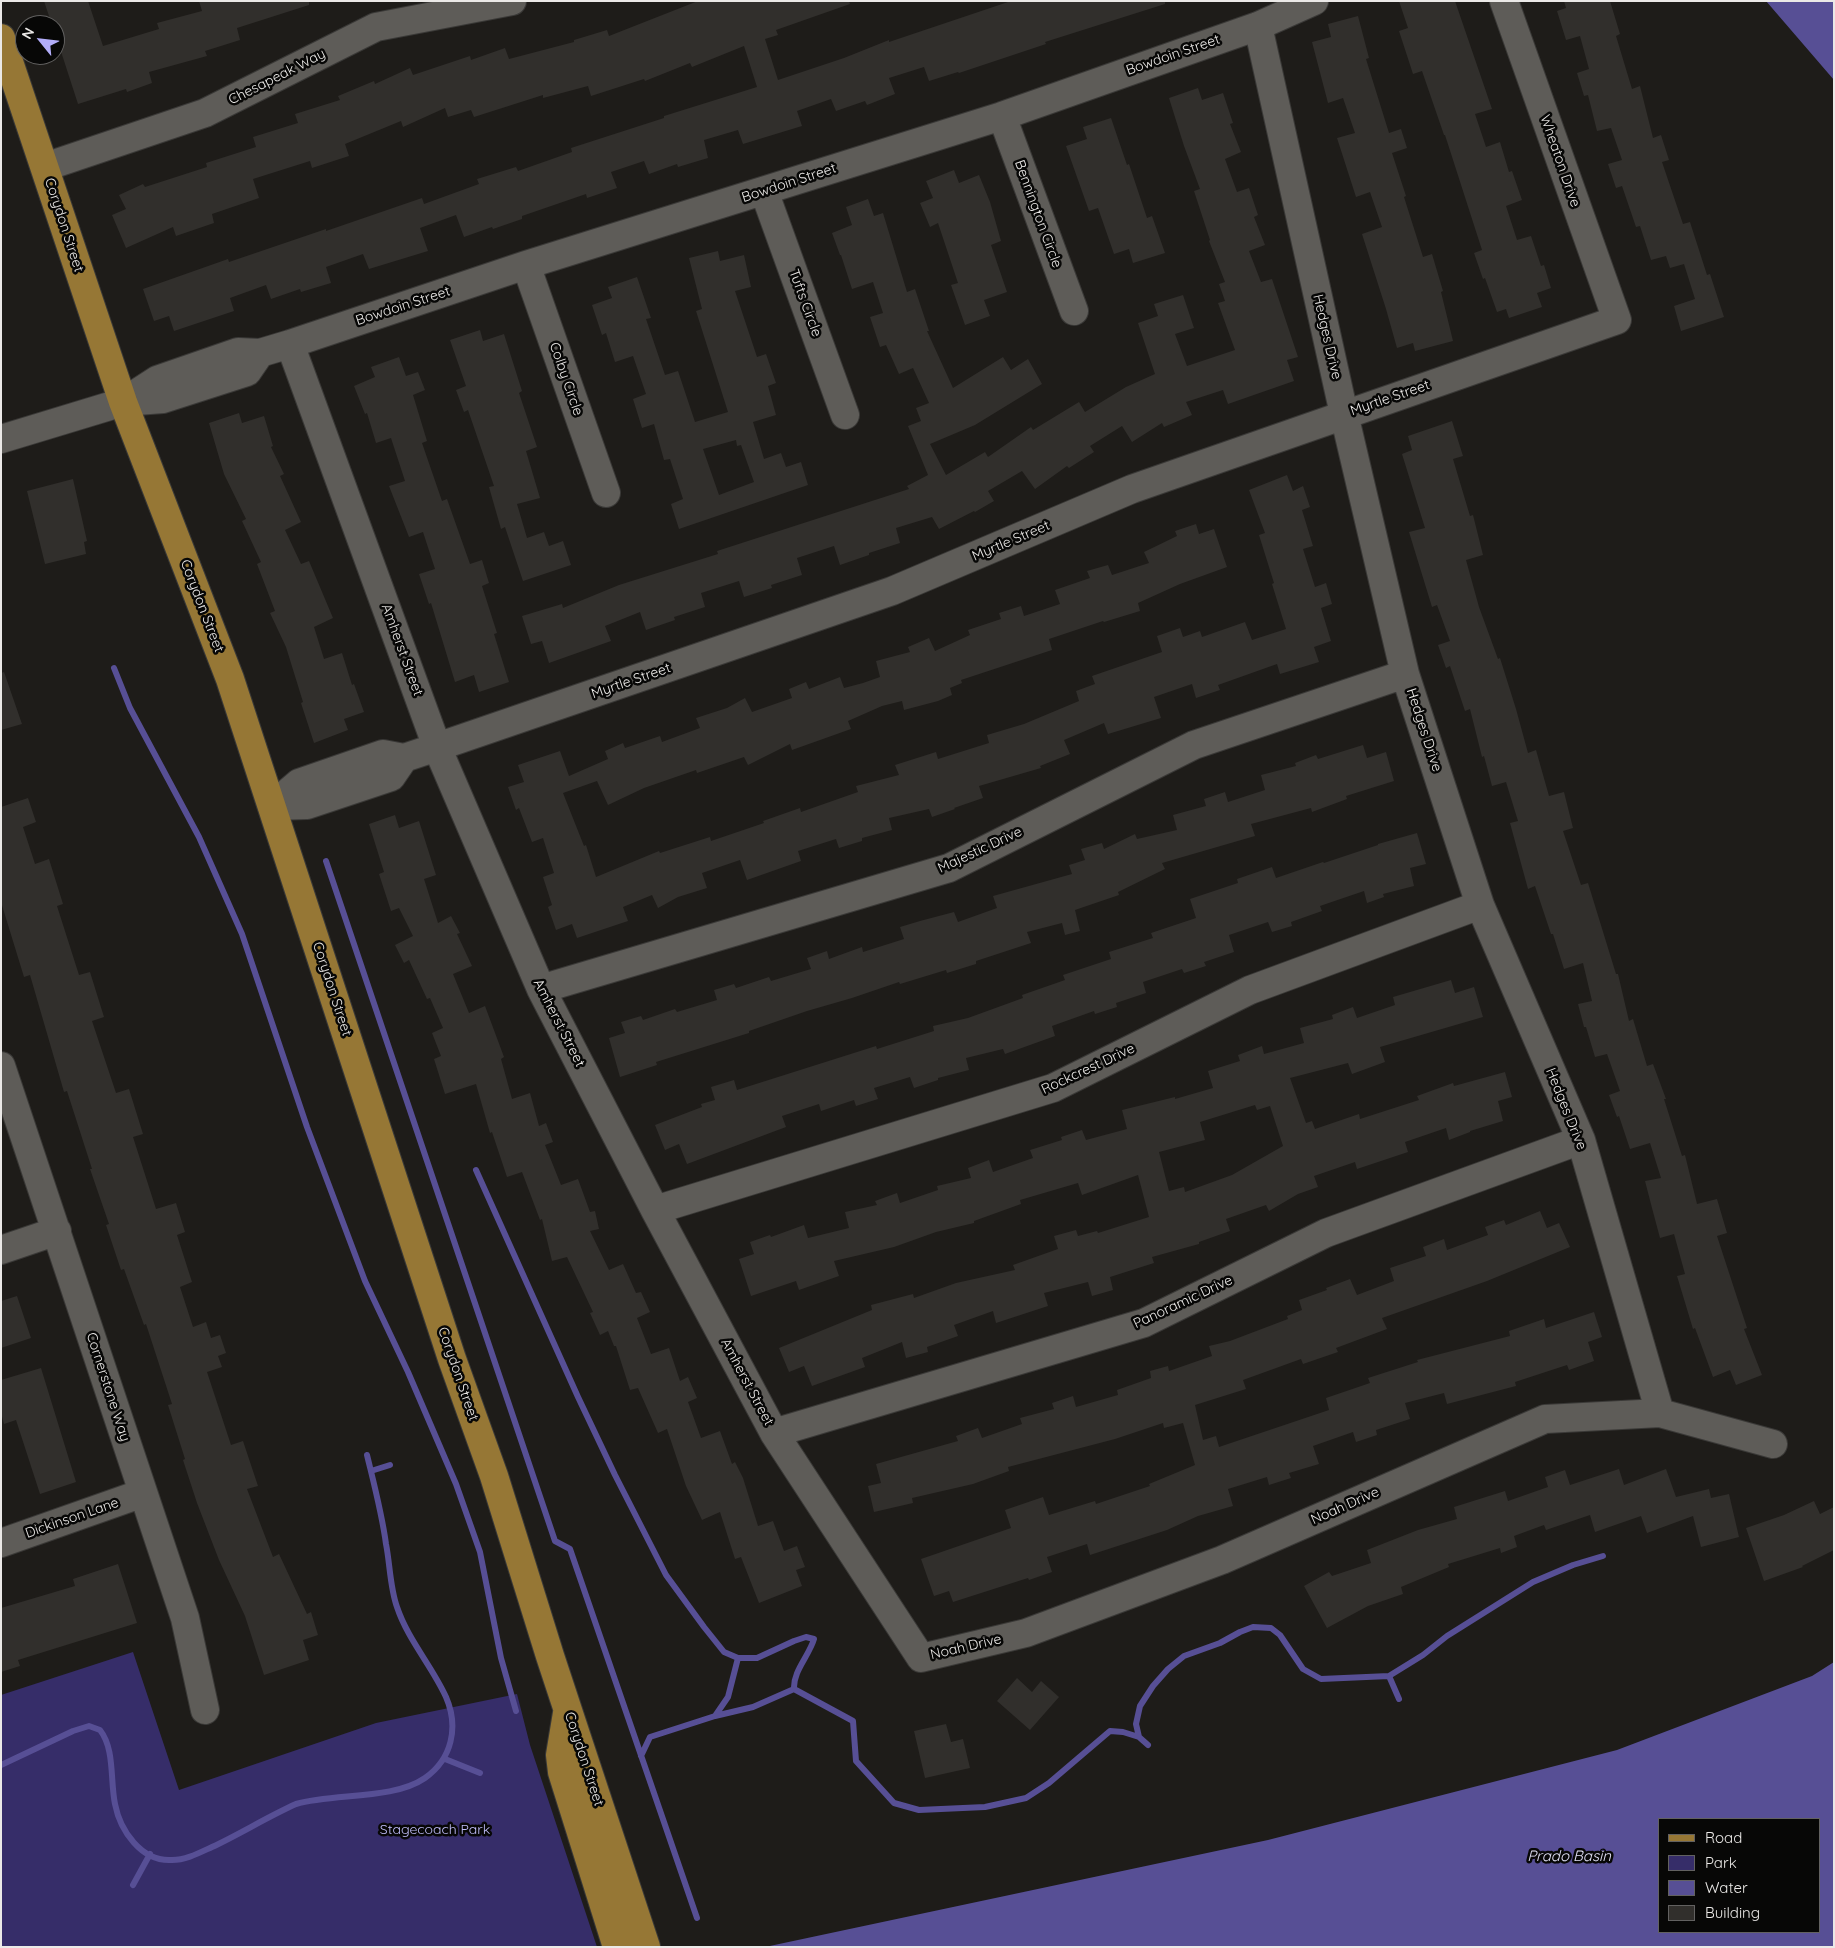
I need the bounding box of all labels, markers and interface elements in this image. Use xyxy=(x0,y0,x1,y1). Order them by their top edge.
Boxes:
north arrow xyxy=(15,15,65,65)
text: N xyxy=(17,24,38,42)
street label: Bowdoin Street xyxy=(1124,31,1222,79)
street label: Chesapeak Way xyxy=(226,45,328,109)
street label: Wheaton Drive xyxy=(1536,113,1584,209)
street label: Bennington Circle xyxy=(1011,158,1065,270)
street label: Bowdoin Street xyxy=(740,160,838,206)
street label: Corydon Street xyxy=(41,176,87,274)
street label: Tufts Circle xyxy=(785,267,825,339)
street label: Bowdoin Street xyxy=(354,283,452,329)
street label: Hedges Drive xyxy=(1309,293,1345,381)
street label: Colby Circle xyxy=(546,340,586,418)
street label: Myrtle Street xyxy=(1348,377,1432,419)
street label: Myrtle Street xyxy=(970,517,1052,565)
street label: Corydon Street xyxy=(177,557,227,655)
street label: Amherst Street xyxy=(378,602,426,698)
street label: Myrtle Street xyxy=(589,660,673,702)
street label: Hedges Drive xyxy=(1403,686,1445,774)
street label: Majestic Drive xyxy=(935,823,1025,877)
street label: Corydon Street xyxy=(309,940,355,1038)
street label: Amherst Street xyxy=(530,976,588,1070)
street label: Rockcrest Drive xyxy=(1039,1040,1137,1098)
street label: Hedges Drive xyxy=(1542,1066,1590,1152)
street label: Panoramic Drive xyxy=(1131,1272,1235,1332)
street label: Corydon Street xyxy=(434,1325,482,1423)
street label: Cornerstone Way xyxy=(82,1330,134,1444)
street label: Amherst Street xyxy=(717,1335,777,1429)
street label: Noah Drive xyxy=(1308,1484,1382,1528)
street label: Dickinson Lane xyxy=(23,1494,121,1542)
street label: Noah Drive xyxy=(929,1631,1003,1663)
street label: Corydon Street xyxy=(561,1710,607,1808)
legend xyxy=(1658,1818,1820,1933)
park label: Stagecoach Park xyxy=(380,1822,490,1838)
text: Road xyxy=(1705,1828,1742,1847)
water label: Prado Basin xyxy=(1527,1847,1611,1865)
text: Park xyxy=(1705,1853,1737,1872)
text: Water xyxy=(1705,1878,1748,1897)
text: Building xyxy=(1705,1903,1760,1922)

